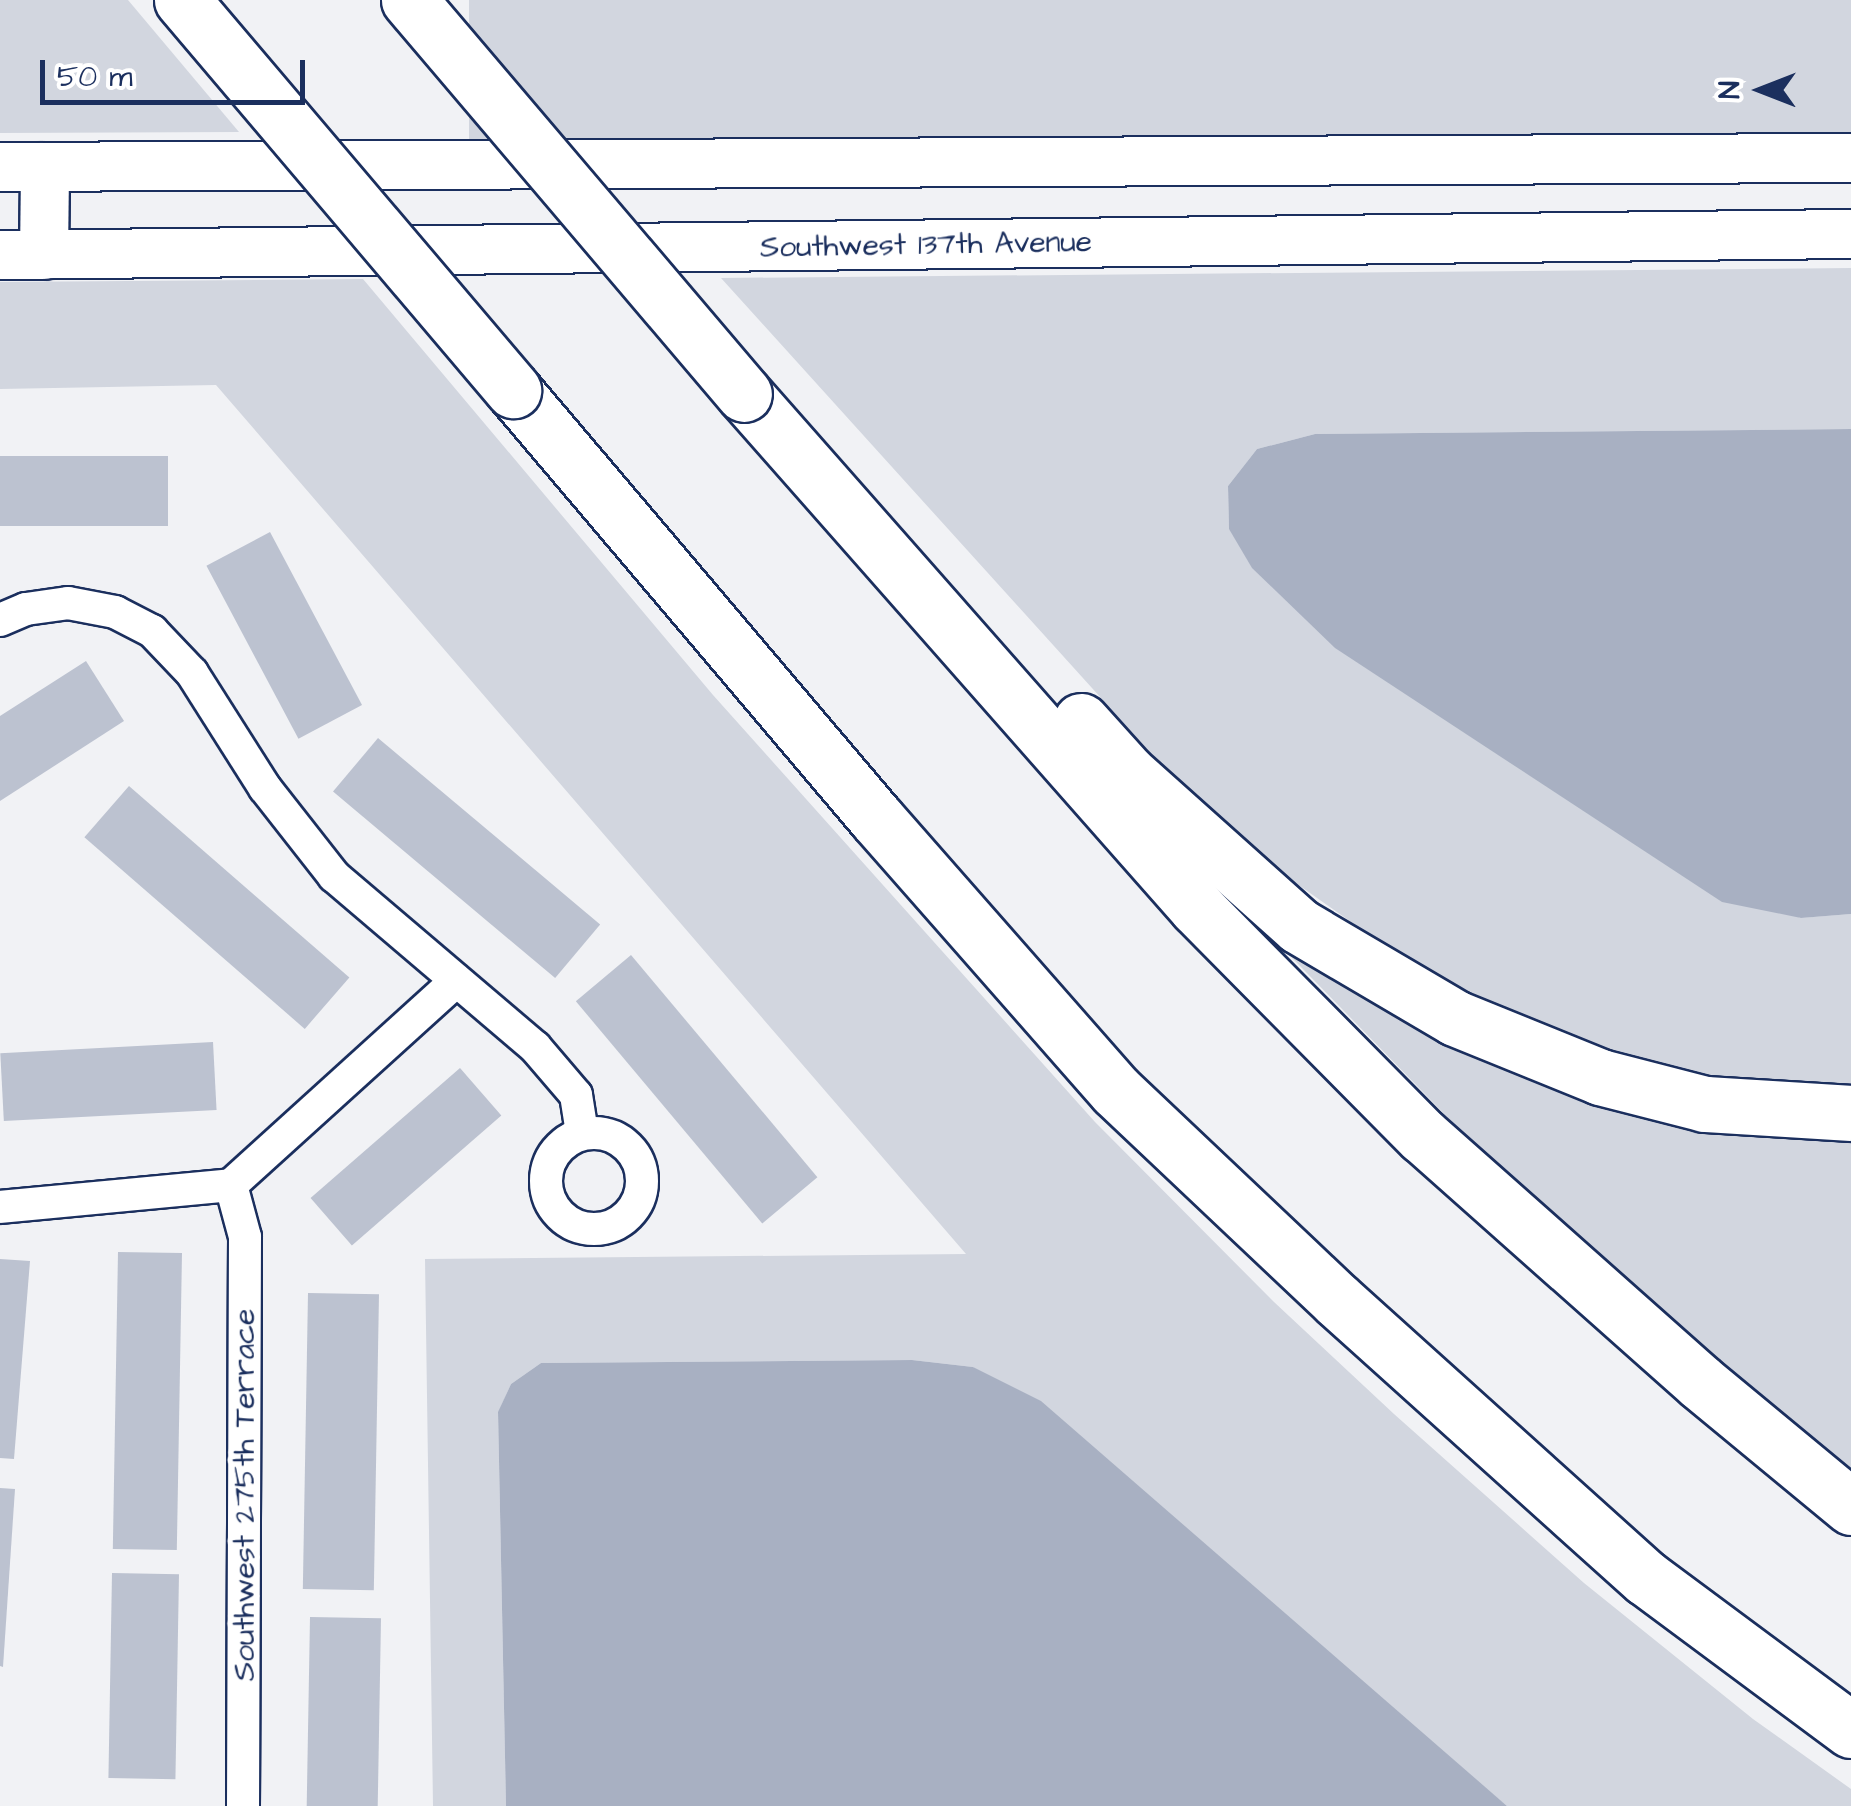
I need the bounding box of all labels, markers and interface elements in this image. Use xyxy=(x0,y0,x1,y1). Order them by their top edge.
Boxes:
scale bar xyxy=(45,40,310,102)
north arrow xyxy=(1711,40,1811,140)
text: 50 m xyxy=(57,56,133,98)
text: N xyxy=(1711,81,1750,99)
street label: Southwest 137th Avenue xyxy=(760,224,1092,266)
street label: Southwest 275th Terrace xyxy=(227,1309,263,1681)

